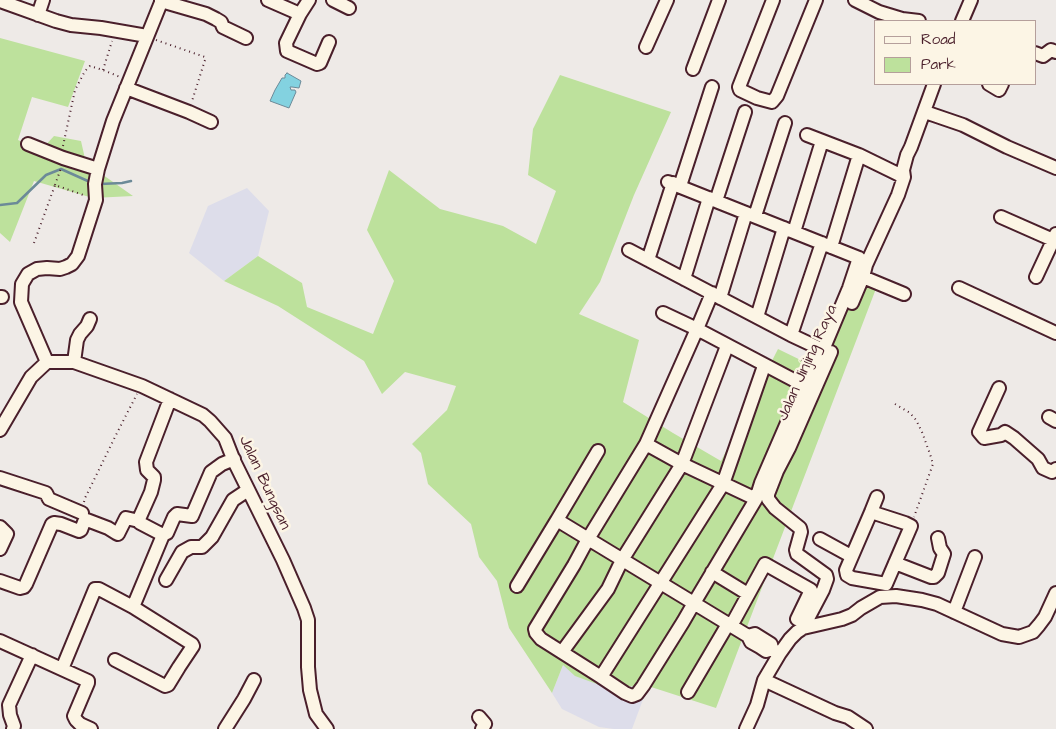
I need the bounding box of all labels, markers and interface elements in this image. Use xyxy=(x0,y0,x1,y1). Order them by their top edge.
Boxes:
legend xyxy=(874,20,1036,85)
text: Road xyxy=(921,29,955,50)
text: Park xyxy=(921,54,956,75)
street label: Jalan Jinjing Raya xyxy=(774,302,842,424)
street label: Jalan Bungsan xyxy=(234,433,294,533)

